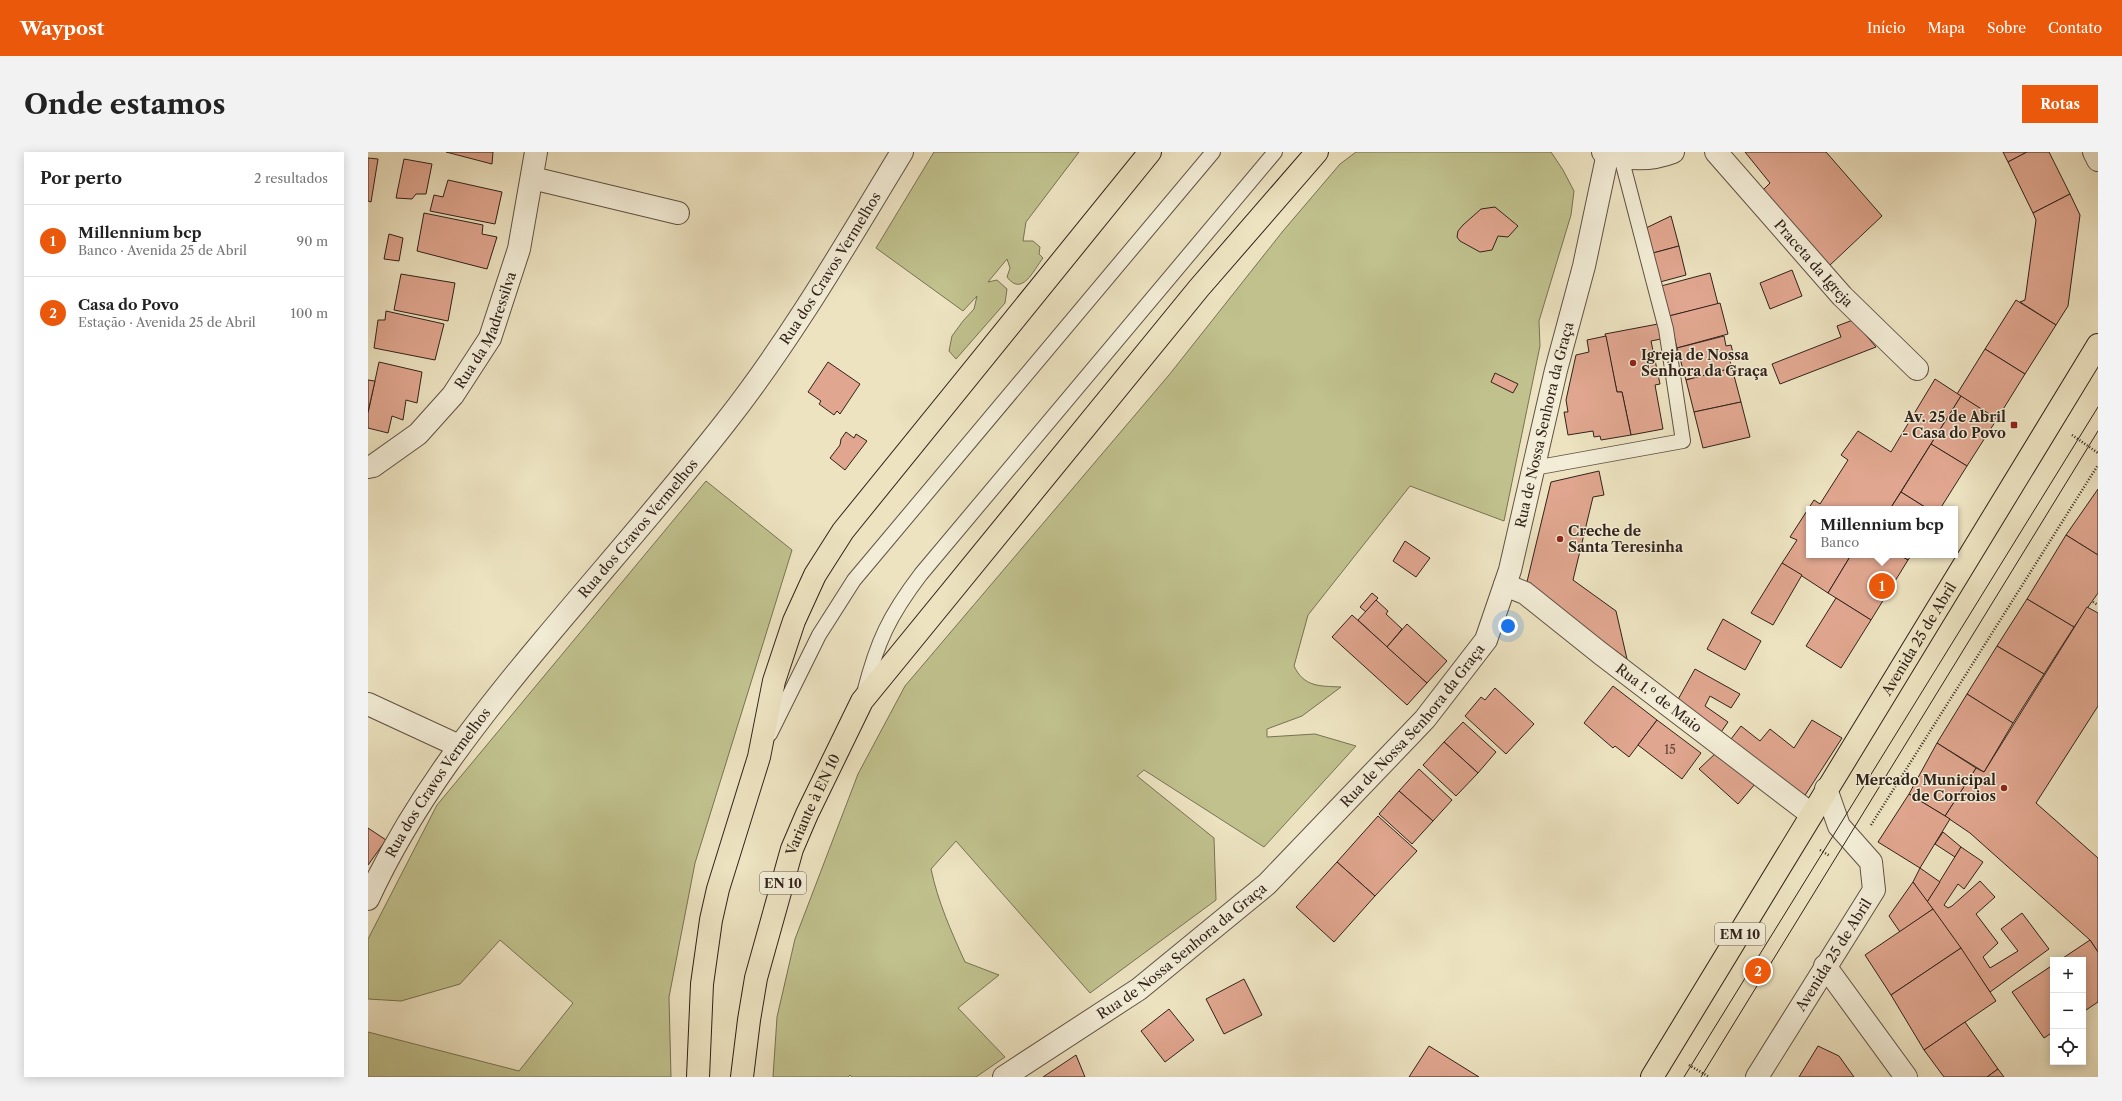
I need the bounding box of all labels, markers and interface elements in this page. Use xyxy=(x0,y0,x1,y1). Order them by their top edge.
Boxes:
text: Waypost xyxy=(20,17,104,40)
text: Início xyxy=(1867,19,1906,37)
text: Mapa xyxy=(1928,19,1965,37)
text: Sobre xyxy=(1987,19,2026,37)
text: Contato xyxy=(2048,19,2102,37)
button: Rotas xyxy=(2022,85,2098,123)
text: Onde estamos xyxy=(24,87,225,121)
text: Por perto xyxy=(40,168,122,188)
text: 2 resultados xyxy=(254,170,328,186)
street label: Rua dos Cravos Vermelhos xyxy=(776,189,885,348)
street label: Praceta da Igreja xyxy=(1770,216,1857,311)
text: Millennium bcp xyxy=(78,223,201,242)
text: 1 xyxy=(50,233,56,249)
text: 90 m xyxy=(297,233,328,249)
text: Banco · Avenida 25 de Abril xyxy=(78,242,247,258)
street label: Rua da Madressilva xyxy=(451,269,520,392)
text: Casa do Povo xyxy=(78,295,179,314)
text: 2 xyxy=(49,305,57,321)
text: 100 m xyxy=(290,305,328,321)
text: Estação · Avenida 25 de Abril xyxy=(78,314,256,330)
street label: Rua de Nossa Senhora da Graça xyxy=(1511,319,1578,530)
place label: Igreja de Nossa Senhora da Graça xyxy=(1641,346,1769,380)
marker: Igreja de Nossa Senhora da Graça xyxy=(1628,358,1638,368)
place label: Av. 25 de Abril - Casa do Povo xyxy=(1902,408,2006,442)
marker: Av. 25 de Abril - Casa do Povo xyxy=(2009,420,2019,430)
street label: Rua dos Cravos Vermelhos xyxy=(574,455,702,602)
popup xyxy=(1806,506,1958,558)
text: Millennium bcp xyxy=(1820,515,1944,534)
place label: Creche de Santa Teresinha xyxy=(1568,522,1684,556)
marker: Creche de Santa Teresinha xyxy=(1555,534,1565,544)
text: Banco xyxy=(1820,534,1859,550)
pin: 1 xyxy=(1869,571,1895,601)
street label: Avenida 25 de Abril xyxy=(1877,579,1960,700)
your location xyxy=(1498,616,1518,636)
street label: Rua de Nossa Senhora da Graça xyxy=(1336,640,1489,811)
street label: Rua 1.º de Maio xyxy=(1612,660,1706,736)
street label: Rua dos Cravos Vermelhos xyxy=(381,704,495,861)
house number: 15 xyxy=(1664,742,1676,757)
street label: Variante à EN 10 xyxy=(781,751,844,858)
place label: Mercado Municipal de Corroios xyxy=(1855,771,1996,805)
marker: Mercado Municipal de Corroios xyxy=(1999,783,2009,793)
road number: EN 10 xyxy=(760,872,806,894)
street label: Rua de Nossa Senhora da Graça xyxy=(1093,879,1271,1023)
street label: Avenida 25 de Abril xyxy=(1791,895,1875,1015)
road number: EM 10 xyxy=(1715,923,1765,945)
pin: 2 xyxy=(1745,956,1771,986)
map controls xyxy=(2050,957,2086,1065)
button: + xyxy=(2050,957,2086,993)
button: − xyxy=(2050,993,2086,1029)
button: locate xyxy=(2050,1029,2086,1065)

